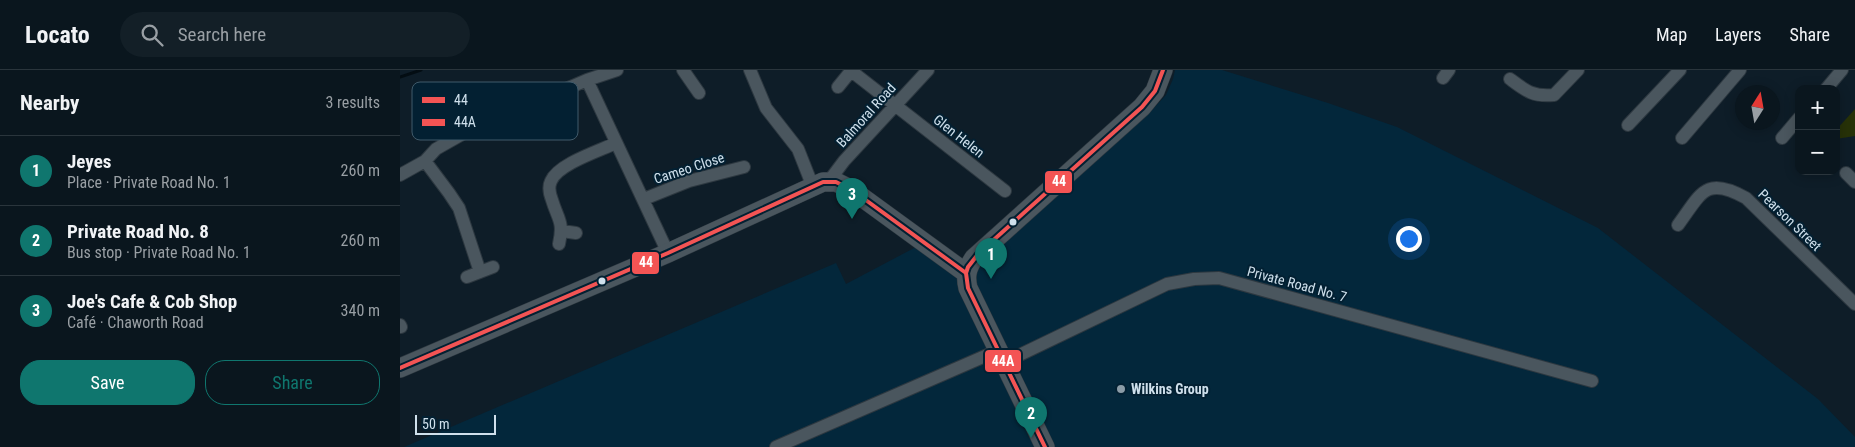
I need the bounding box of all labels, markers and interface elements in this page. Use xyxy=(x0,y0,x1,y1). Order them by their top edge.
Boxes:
search box xyxy=(120,12,470,57)
text: Locato xyxy=(25,21,90,49)
icon: search xyxy=(138,21,166,49)
text: Search here xyxy=(178,23,266,46)
text: Map xyxy=(1656,24,1687,45)
text: Layers xyxy=(1715,24,1762,45)
text: Share xyxy=(1790,24,1830,45)
street label: Balmoral Road xyxy=(833,80,899,150)
legend xyxy=(412,82,578,140)
north arrow xyxy=(1735,85,1780,130)
map controls xyxy=(1795,85,1840,175)
button: + xyxy=(1795,85,1840,130)
text: Nearby xyxy=(20,91,79,115)
text: 44 xyxy=(454,92,468,108)
text: 3 results xyxy=(325,93,380,112)
street label: Glen Helen xyxy=(930,111,988,161)
text: 44A xyxy=(454,114,476,130)
button: − xyxy=(1795,130,1840,175)
street label: Cameo Close xyxy=(652,149,727,187)
text: Jeyes xyxy=(67,150,111,173)
text: 1 xyxy=(32,161,40,180)
text: 260 m xyxy=(341,161,380,180)
line badge: 44 xyxy=(1044,170,1073,194)
text: Place · Private Road No. 1 xyxy=(67,173,231,192)
text: 44 xyxy=(1052,173,1066,189)
pin: 3 xyxy=(836,178,868,219)
street label: Pearson Street xyxy=(1755,186,1825,254)
unlabelled marker xyxy=(1008,217,1018,227)
text: Private Road No. 8 xyxy=(67,220,209,243)
your location xyxy=(1396,226,1422,252)
text: 2 xyxy=(32,231,40,250)
text: 260 m xyxy=(341,231,380,250)
pin: 1 xyxy=(975,238,1007,279)
text: Bus stop · Private Road No. 1 xyxy=(67,243,251,262)
line badge: 44 xyxy=(631,251,660,275)
text: 44 xyxy=(639,254,653,270)
street label: Private Road No. 7 xyxy=(1245,263,1349,305)
unlabelled marker xyxy=(597,276,607,286)
text: Joe's Cafe & Cob Shop xyxy=(67,290,237,313)
text: 3 xyxy=(32,301,40,320)
text: 340 m xyxy=(341,301,380,320)
text: Café · Chaworth Road xyxy=(67,313,204,332)
line badge: 44A xyxy=(984,349,1022,373)
text: 44A xyxy=(992,353,1015,369)
button: Save xyxy=(20,360,195,405)
button: Share xyxy=(205,360,380,405)
place label: Wilkins Group xyxy=(1131,381,1209,397)
marker: Wilkins Group xyxy=(1115,383,1127,395)
pin: 2 xyxy=(1015,397,1047,438)
scale bar xyxy=(415,412,496,435)
text: 50 m xyxy=(422,416,450,432)

